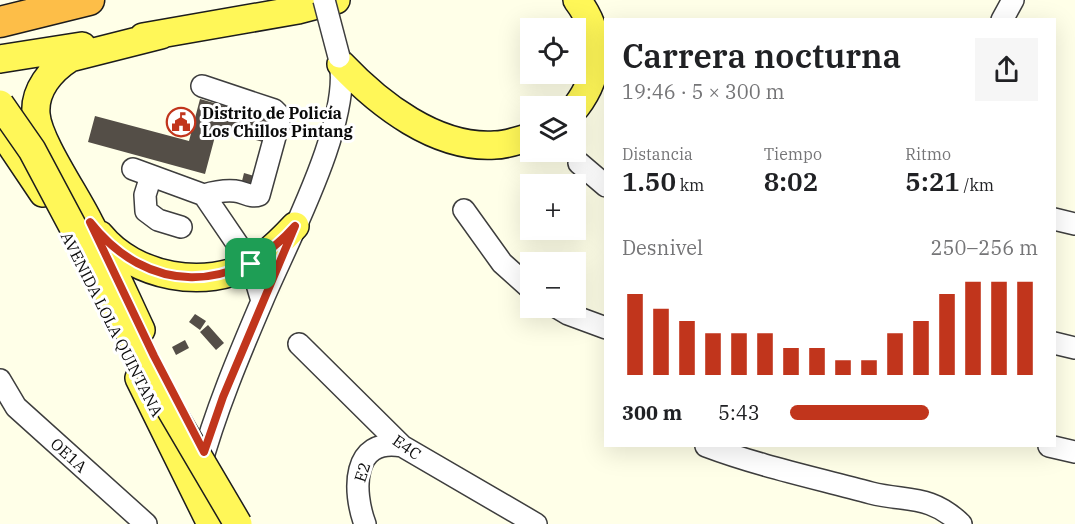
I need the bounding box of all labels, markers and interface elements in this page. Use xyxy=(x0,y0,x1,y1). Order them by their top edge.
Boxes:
map controls xyxy=(520,18,586,318)
button: locate xyxy=(520,18,586,84)
text: Carrera nocturna xyxy=(622,34,901,77)
button: share xyxy=(975,38,1038,101)
text: 19:46 · 5 × 300 m xyxy=(622,78,785,105)
button: layers xyxy=(520,96,586,162)
place label: Distrito de Policía Los Chillos Pintang xyxy=(202,103,354,141)
public building icon: Distrito de Policía Los Chillos Pintang xyxy=(165,106,197,138)
text: Distancia xyxy=(622,144,693,164)
text: Tiempo xyxy=(764,144,822,164)
text: Ritmo xyxy=(905,144,951,164)
text: 1.50 xyxy=(622,164,676,198)
text: 8:02 xyxy=(764,164,818,198)
text: 5:21 xyxy=(905,164,960,198)
button: + xyxy=(520,174,586,240)
text: km xyxy=(676,175,704,195)
text: /km xyxy=(960,175,994,195)
street label: AVENIDA LOLA QUINTANA xyxy=(57,228,167,420)
text: Desnivel xyxy=(622,234,703,261)
text: 250–256 m xyxy=(931,234,1038,261)
pin xyxy=(225,238,276,289)
icon: arrive xyxy=(234,247,267,280)
button: − xyxy=(520,252,586,318)
text: 300 m xyxy=(622,399,682,426)
text: 5:43 xyxy=(718,399,760,426)
street label: E4C xyxy=(389,430,425,464)
street label: OE1A xyxy=(47,433,91,477)
street label: E2 xyxy=(349,459,375,485)

